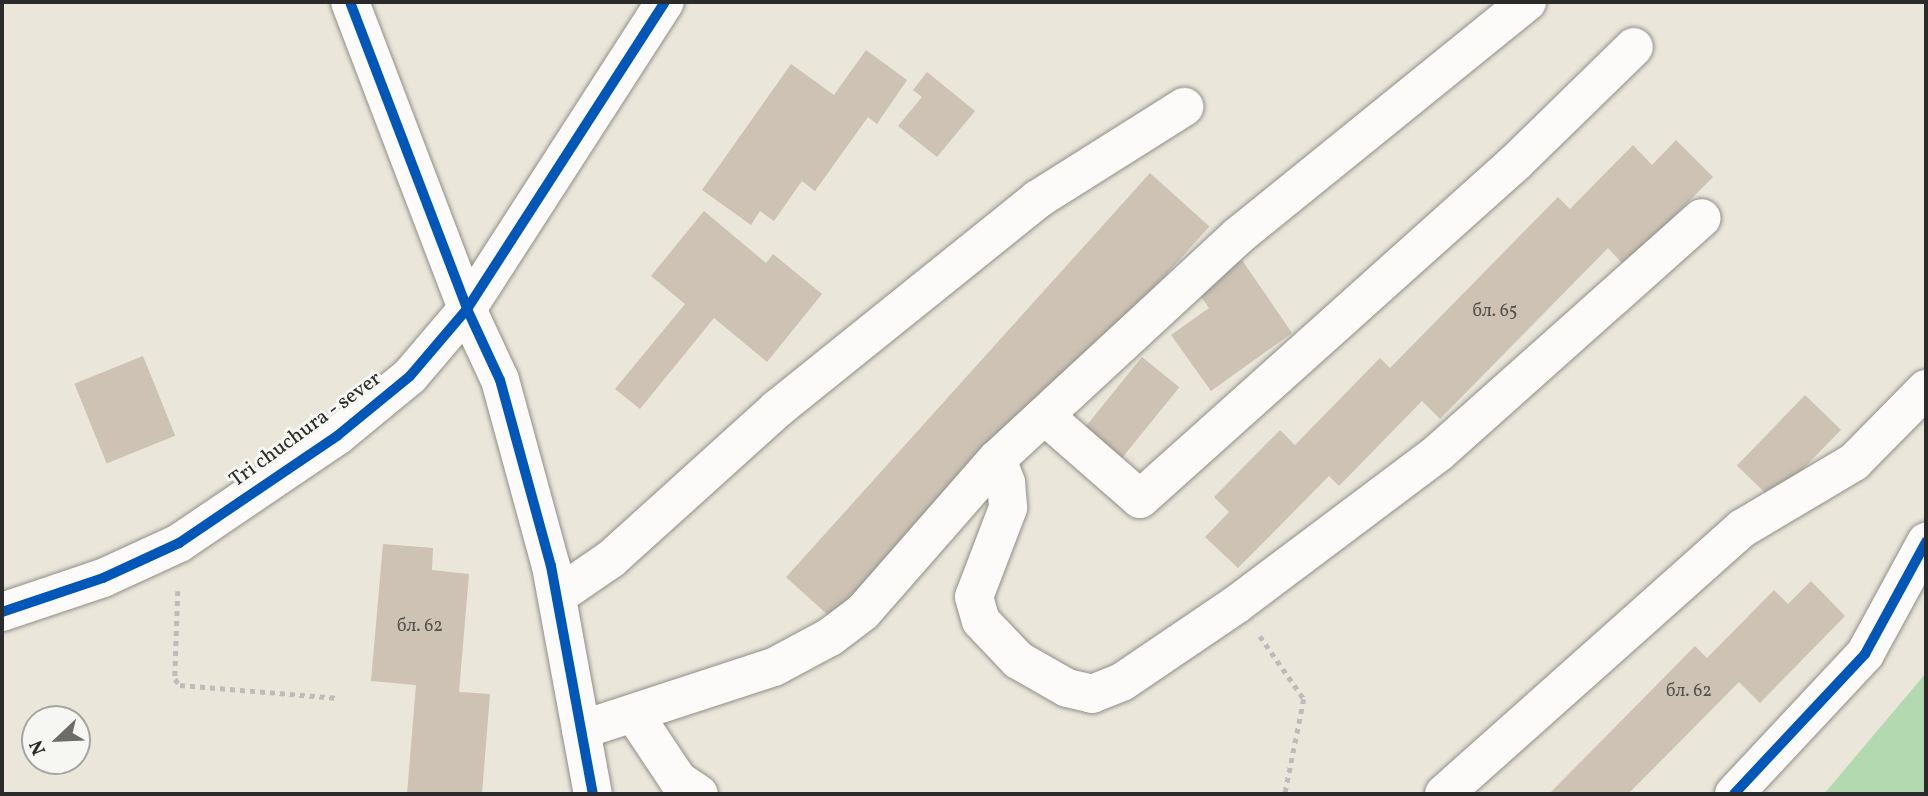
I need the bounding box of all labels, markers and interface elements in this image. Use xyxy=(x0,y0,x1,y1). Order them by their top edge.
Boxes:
house number: бл. 65 xyxy=(1473,301,1517,323)
street label: Tri chuchura - sever xyxy=(225,366,387,494)
house number: бл. 62 xyxy=(397,616,443,638)
house number: бл. 62 xyxy=(1666,681,1712,703)
north arrow xyxy=(21,705,91,775)
text: N xyxy=(24,736,53,759)

